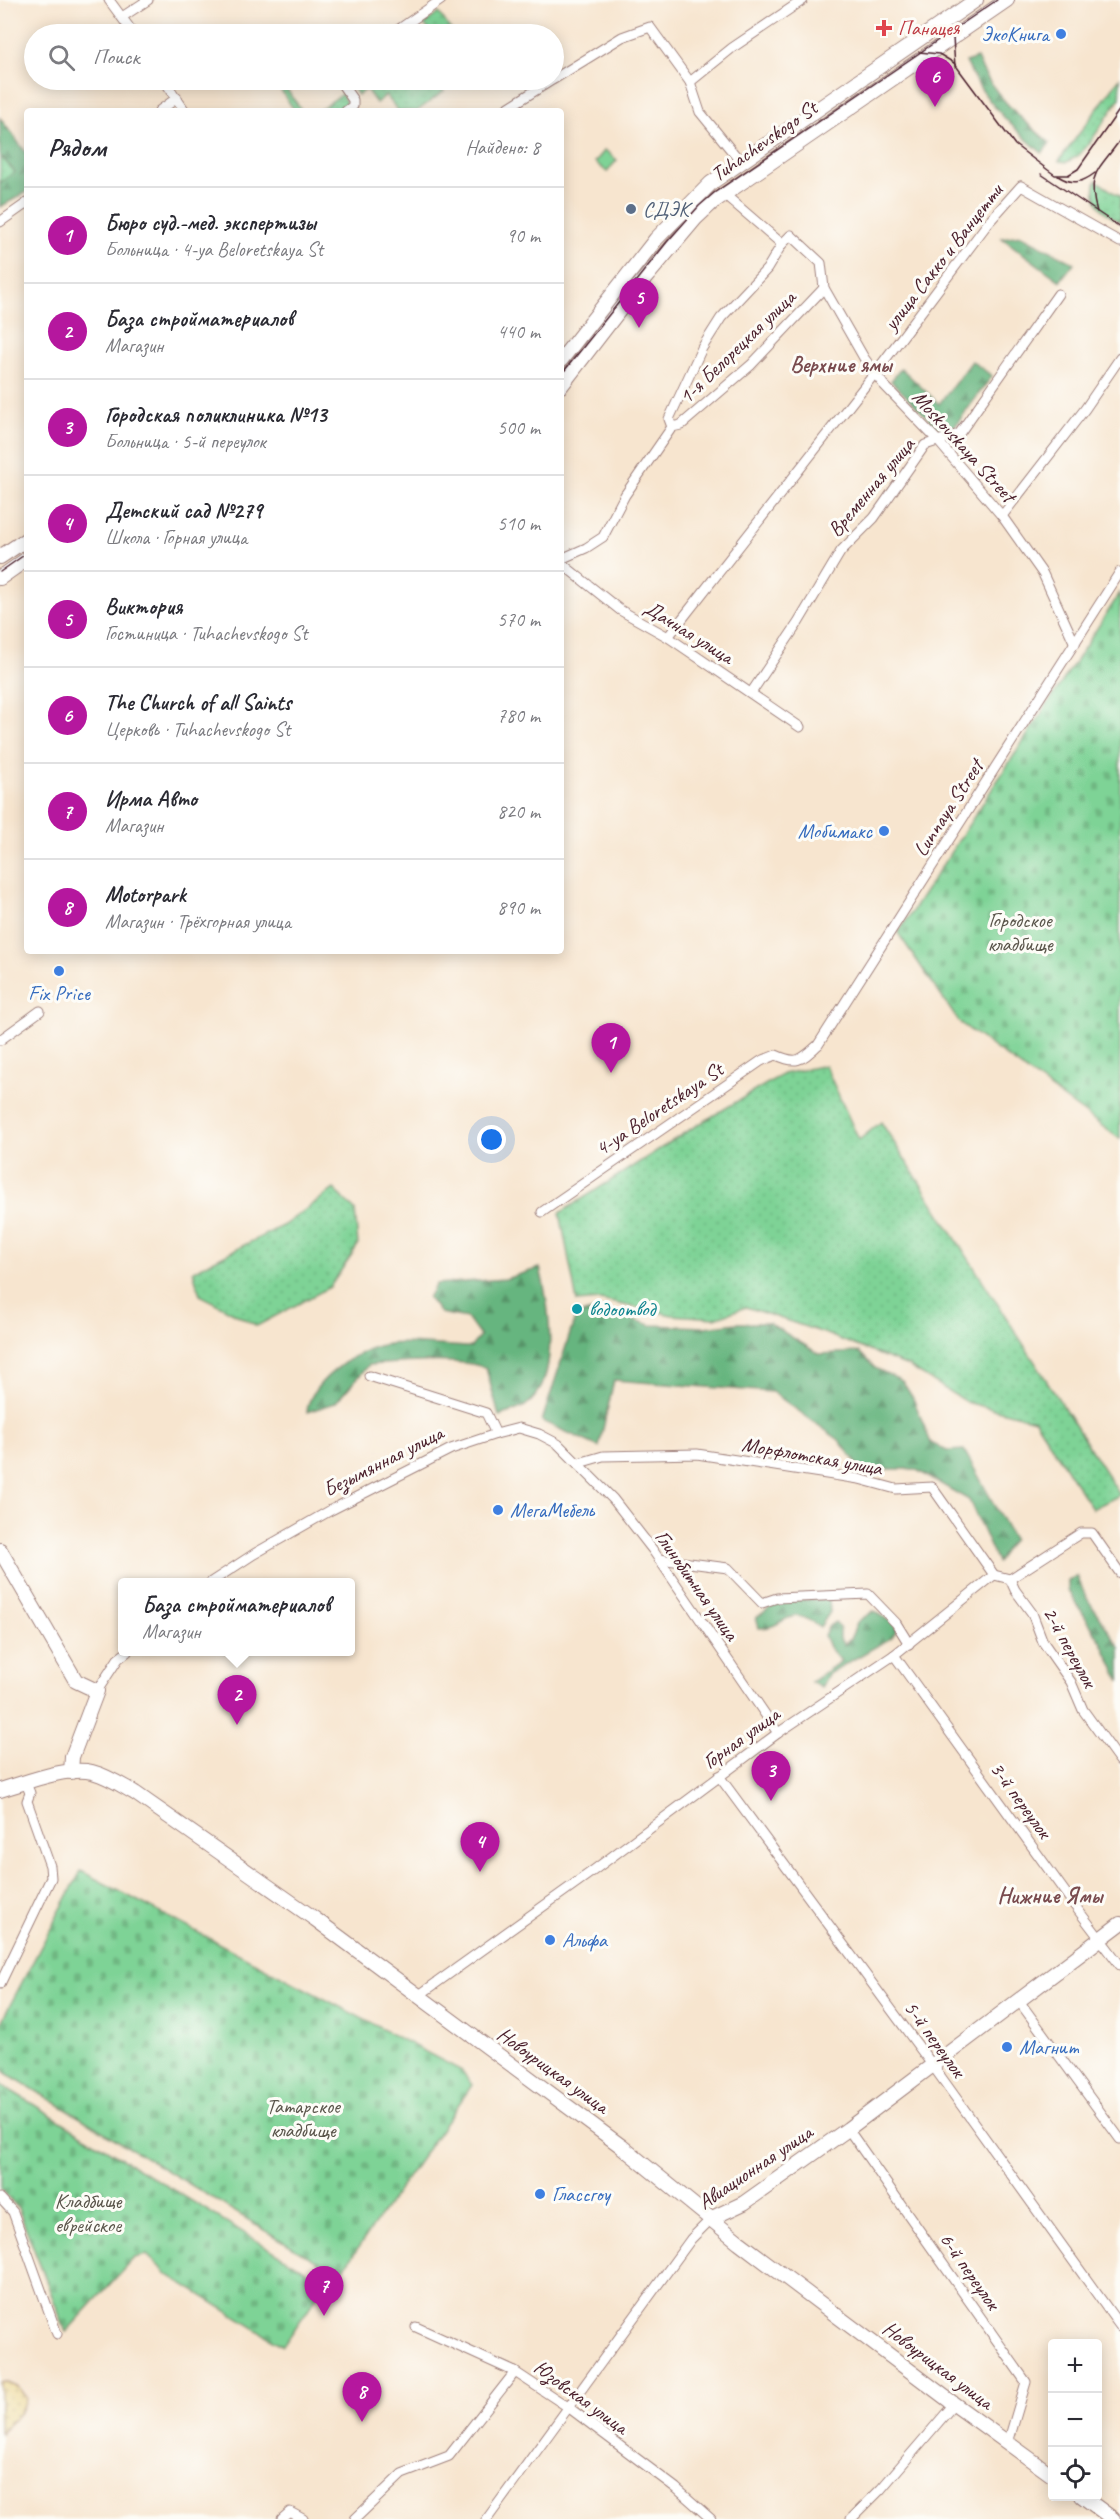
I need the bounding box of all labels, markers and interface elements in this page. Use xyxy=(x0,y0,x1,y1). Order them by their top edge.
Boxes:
place label: Панацея xyxy=(898,15,961,41)
marker: Панацея xyxy=(875,19,893,37)
place label: ЭкоКнига xyxy=(981,21,1051,47)
search box xyxy=(24,24,564,90)
marker: ЭкоКнига xyxy=(1054,27,1068,41)
icon: search xyxy=(45,41,78,74)
text: Поиск xyxy=(93,43,139,71)
pin: 6 xyxy=(916,57,954,107)
street label: Tuhachevskogo St xyxy=(706,94,824,187)
text: Рядом xyxy=(48,131,106,164)
text: Найдено: 8 xyxy=(465,135,540,160)
street label: улица Сакко и Ванцетти xyxy=(877,177,1010,337)
place label: СДЭК xyxy=(643,196,693,222)
marker: СДЭК xyxy=(624,202,638,216)
text: Бюро суд.-мед. экспертизы xyxy=(105,209,316,237)
text: 1 xyxy=(63,223,72,248)
text: 90 m xyxy=(506,223,540,248)
text: Больница · 4-ya Beloretskaya St xyxy=(105,237,323,262)
pin: 5 xyxy=(620,278,658,328)
street label: 1-я Белорецкая улица xyxy=(673,283,803,409)
text: База стройматериалов xyxy=(105,305,294,333)
text: 2 xyxy=(63,319,72,344)
text: 440 m xyxy=(497,319,540,344)
text: Магазин xyxy=(105,333,163,358)
district label: Верхние ямы xyxy=(790,351,894,379)
street label: Moskovskaya Street xyxy=(907,384,1023,510)
text: Городская поликлиника №13 xyxy=(105,401,327,429)
text: 3 xyxy=(63,415,72,440)
text: 500 m xyxy=(497,415,540,440)
text: Больница · 5-й переулок xyxy=(105,429,266,454)
street label: Временная улица xyxy=(822,431,921,542)
text: Детский сад №279 xyxy=(105,497,262,525)
text: 4 xyxy=(63,511,72,536)
text: 510 m xyxy=(497,511,540,536)
text: Школа · Горная улица xyxy=(105,525,247,550)
text: Виктория xyxy=(105,593,182,621)
street label: Дачная улица xyxy=(640,594,740,671)
text: 5 xyxy=(63,607,72,632)
text: 570 m xyxy=(497,607,540,632)
text: Гостиница · Tuhachevskogo St xyxy=(105,621,308,646)
text: The Church of all Saints xyxy=(105,689,291,717)
text: 6 xyxy=(63,703,72,728)
text: 780 m xyxy=(497,703,540,728)
text: Церковь · Tuhachevskogo St xyxy=(105,717,290,742)
street label: Lunnaya Street xyxy=(907,752,990,861)
text: Ирма Авто xyxy=(105,785,197,813)
text: 7 xyxy=(63,799,72,824)
text: 820 m xyxy=(497,799,540,824)
text: Магазин xyxy=(105,813,163,838)
place label: Мобимакс xyxy=(798,818,874,844)
marker: Мобимакс xyxy=(877,824,891,838)
text: Motorpark xyxy=(105,881,186,909)
text: 8 xyxy=(63,895,72,920)
text: 890 m xyxy=(497,895,540,920)
park label: Городское кладбище xyxy=(987,907,1054,957)
text: Магазин · Трёхгорная улица xyxy=(105,909,291,934)
marker: Fix Price xyxy=(52,964,66,978)
place label: Fix Price xyxy=(28,980,91,1006)
pin: 1 xyxy=(592,1024,630,1073)
street label: 4-ya Beloretskaya St xyxy=(590,1055,730,1161)
your location xyxy=(477,1125,506,1154)
place label: водоотвод xyxy=(589,1296,658,1322)
marker: водоотвод xyxy=(570,1302,584,1316)
street label: Безымянная улица xyxy=(319,1419,450,1503)
street label: Морфлотская улица xyxy=(740,1431,886,1481)
place label: МегаМебель xyxy=(510,1497,595,1523)
marker: МегаМебель xyxy=(491,1503,505,1517)
street label: Глинобитная улица xyxy=(649,1525,746,1647)
popup xyxy=(118,1578,355,1656)
text: База стройматериалов xyxy=(142,1591,331,1619)
street label: 2-й переулок xyxy=(1037,1602,1104,1694)
text: Магазин xyxy=(142,1619,201,1644)
pin: 2 xyxy=(218,1676,256,1725)
street label: Горная улица xyxy=(697,1700,786,1775)
pin: 3 xyxy=(752,1752,790,1801)
street label: 3-й переулок xyxy=(985,1757,1059,1845)
pin: 4 xyxy=(460,1822,500,1872)
district label: Нижние Ямы xyxy=(998,1882,1104,1910)
place label: Альфа xyxy=(562,1927,609,1953)
marker: Альфа xyxy=(543,1933,557,1947)
street label: 5-й переулок xyxy=(899,1996,973,2084)
street label: Новоурицкая улица xyxy=(492,2021,616,2121)
place label: Магнит xyxy=(1019,2034,1080,2060)
marker: Магнит xyxy=(1000,2040,1014,2054)
park label: Татарское кладбище xyxy=(266,2093,342,2143)
street label: Авиационная улица xyxy=(693,2118,819,2215)
place label: Глассгоу xyxy=(552,2181,612,2207)
marker: Глассгоу xyxy=(533,2187,547,2201)
park label: Кладбище еврейское xyxy=(55,2188,123,2238)
street label: 6-й переулок xyxy=(934,2227,1007,2316)
pin: 7 xyxy=(304,2266,344,2316)
street label: Новоурицкая улица xyxy=(878,2315,1000,2416)
map controls xyxy=(1048,2339,1102,2501)
button: + xyxy=(1048,2339,1102,2393)
street label: Юзовская улица xyxy=(528,2354,635,2442)
pin: 8 xyxy=(342,2372,382,2422)
button: − xyxy=(1048,2393,1102,2447)
button: locate xyxy=(1048,2447,1102,2501)

